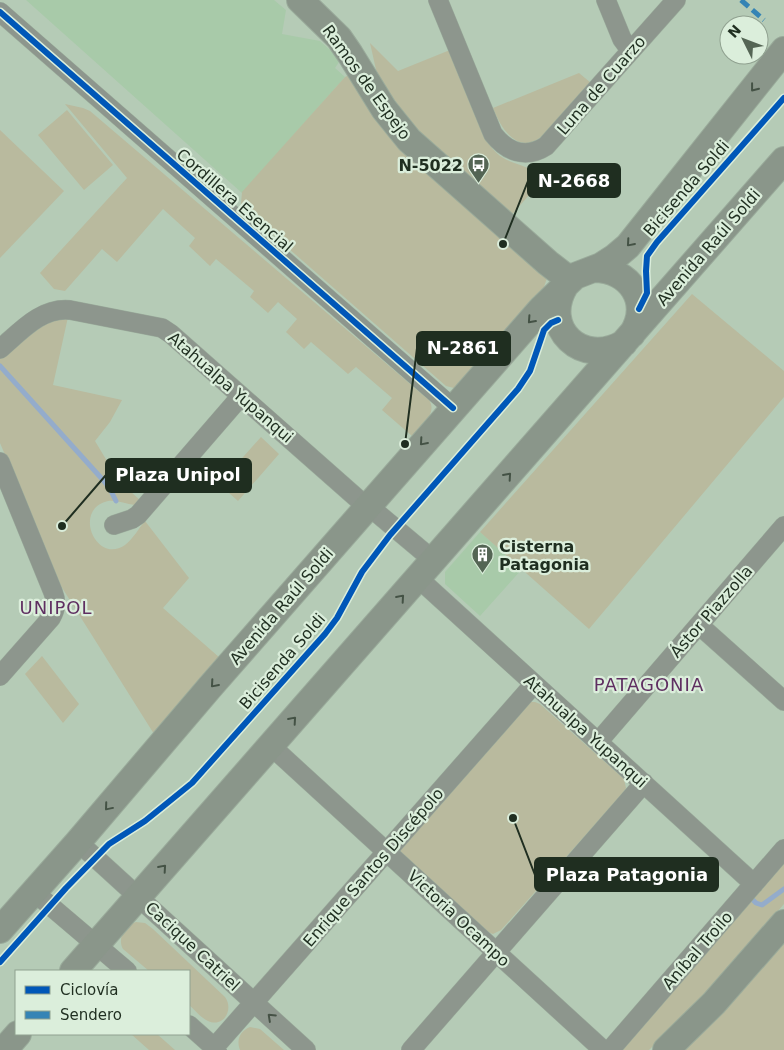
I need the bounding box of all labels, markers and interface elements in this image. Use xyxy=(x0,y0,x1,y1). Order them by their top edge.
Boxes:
north arrow xyxy=(719,15,769,65)
street label: Ramos de Espejo xyxy=(319,21,415,143)
text: N xyxy=(724,22,744,41)
street label: Luna de Cuarzo xyxy=(553,32,649,139)
one-way arrow xyxy=(751,82,759,91)
street label: Bicisenda Soldi xyxy=(640,136,733,240)
street label: Cordillera Esencial xyxy=(173,145,297,256)
bus stop icon: N-5022 xyxy=(467,153,491,184)
place label: N-5022 xyxy=(398,156,463,175)
callout: N-2668 xyxy=(528,164,620,197)
text: N-2668 xyxy=(538,170,610,191)
street label: Avenida Raúl Soldi xyxy=(653,185,764,309)
one-way arrow xyxy=(627,237,636,246)
one-way arrow xyxy=(528,315,537,324)
street label: Atahualpa Yupanqui xyxy=(164,328,297,447)
callout: N-2861 xyxy=(417,332,510,365)
text: N-2861 xyxy=(427,337,499,358)
one-way arrow xyxy=(421,436,429,445)
callout: Plaza Unipol xyxy=(106,459,251,492)
text: Plaza Unipol xyxy=(115,464,241,485)
one-way arrow xyxy=(502,472,511,481)
place label: Cisterna Patagonia xyxy=(499,537,590,574)
building icon: Cisterna Patagonia xyxy=(471,543,495,574)
street label: Avenida Raúl Soldi xyxy=(226,544,337,668)
street label: Ástor Piazzolla xyxy=(666,561,757,661)
one-way arrow xyxy=(395,594,404,603)
district label: UNIPOL xyxy=(20,597,93,618)
street label: Bicisenda Soldi xyxy=(236,609,329,713)
street label: Atahualpa Yupanqui xyxy=(520,671,651,792)
district label: PATAGONIA xyxy=(594,674,704,695)
one-way arrow xyxy=(210,678,219,687)
one-way arrow xyxy=(288,717,296,726)
street label: Enrique Santos Discépolo xyxy=(299,784,447,951)
one-way arrow xyxy=(105,802,114,811)
callout: Plaza Patagonia xyxy=(535,858,718,891)
text: Plaza Patagonia xyxy=(546,864,708,885)
one-way arrow xyxy=(157,865,166,874)
street label: Victoria Ocampo xyxy=(404,866,514,971)
street label: Cacique Catriel xyxy=(142,898,244,995)
street label: Aníbal Troilo xyxy=(658,907,736,993)
legend xyxy=(15,970,190,1035)
text: Ciclovía xyxy=(60,981,118,999)
text: Sendero xyxy=(60,1006,122,1024)
one-way arrow xyxy=(267,1014,276,1023)

